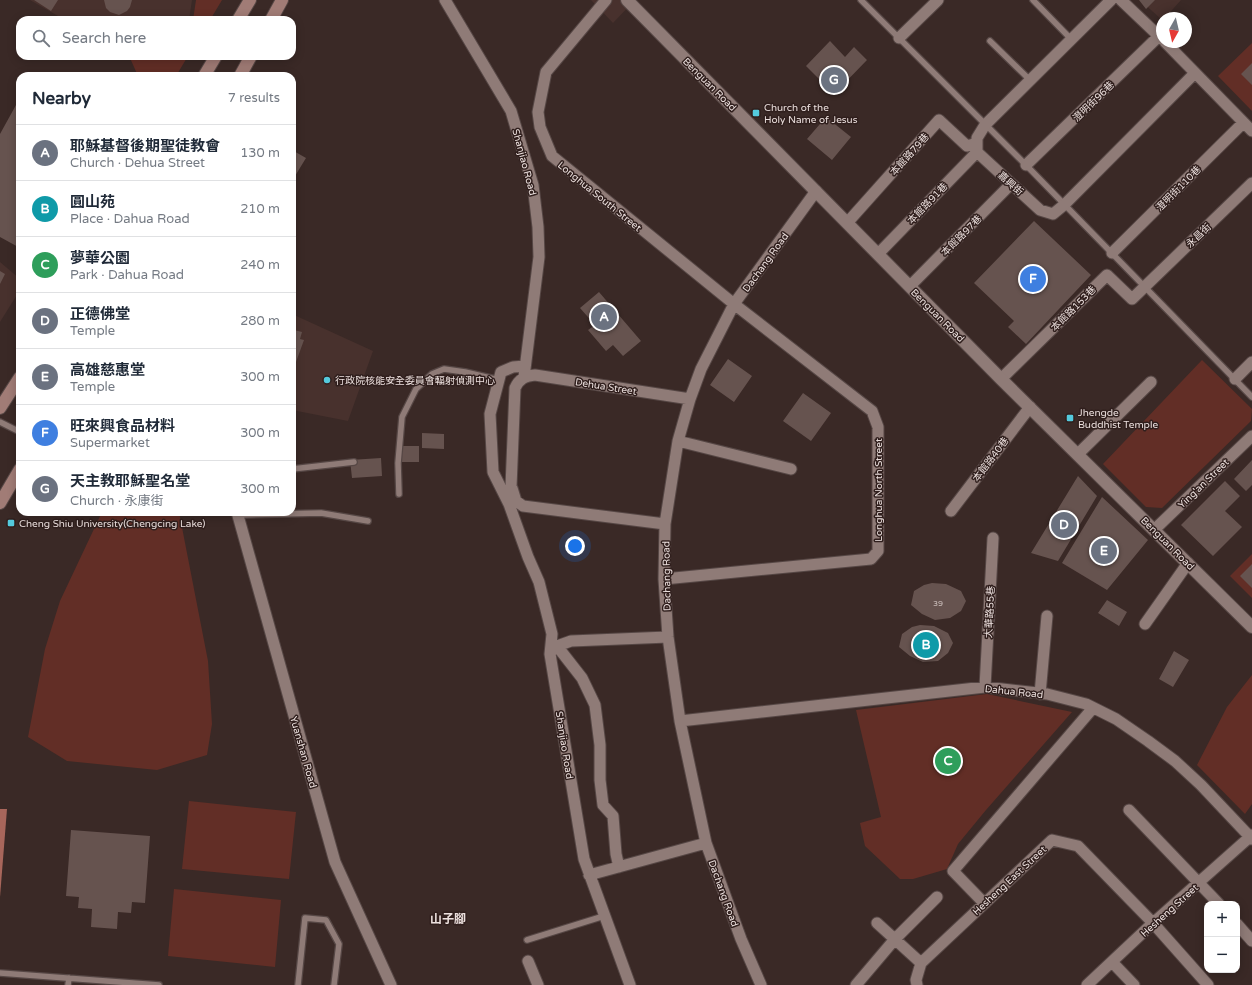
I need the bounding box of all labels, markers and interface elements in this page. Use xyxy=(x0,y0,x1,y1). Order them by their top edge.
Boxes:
north arrow xyxy=(1156,12,1192,48)
search box xyxy=(16,16,296,60)
icon: search xyxy=(30,27,52,49)
text: Search here xyxy=(62,29,146,47)
street label: Benguan Road xyxy=(680,56,738,114)
pin: G xyxy=(821,65,847,95)
street label: 澄明街96巷 xyxy=(1071,79,1117,124)
text: Nearby xyxy=(32,88,91,109)
text: 7 results xyxy=(228,90,280,106)
place label: Church of the Holy Name of Jesus xyxy=(764,102,858,126)
marker: Church of the Holy Name of Jesus xyxy=(751,108,761,118)
street label: Shanjiao Road xyxy=(509,128,539,197)
street label: 本館路79巷 xyxy=(888,131,932,178)
text: 耶穌基督後期聖徒教會 xyxy=(70,137,220,155)
text: A xyxy=(40,145,50,161)
text: 130 m xyxy=(240,145,280,161)
text: Church · Dehua Street xyxy=(70,155,205,171)
street label: Longhua South Street xyxy=(555,159,644,234)
street label: 澄明街110巷 xyxy=(1154,164,1204,214)
street label: 嘉興街 xyxy=(995,169,1025,198)
street label: 本館路91巷 xyxy=(905,181,950,227)
text: 圓山苑 xyxy=(70,193,115,211)
text: B xyxy=(40,201,50,217)
text: 210 m xyxy=(240,201,280,217)
text: Place · Dahua Road xyxy=(70,211,190,227)
street label: 本館路97巷 xyxy=(939,213,985,259)
street label: 永昌街 xyxy=(1184,221,1214,250)
street label: Dachang Road xyxy=(740,231,791,295)
text: 夢華公園 xyxy=(70,249,130,267)
text: C xyxy=(40,257,50,273)
text: 240 m xyxy=(240,257,280,273)
pin: F xyxy=(1020,264,1046,294)
text: Park · Dahua Road xyxy=(70,267,184,283)
street label: 本館路153巷 xyxy=(1049,284,1099,334)
street label: Benguan Road xyxy=(908,287,966,345)
pin: A xyxy=(591,302,617,332)
text: 正德佛堂 xyxy=(70,305,130,323)
text: D xyxy=(40,313,50,329)
text: 280 m xyxy=(240,313,280,329)
text: Temple xyxy=(70,323,115,339)
text: 高雄慈惠堂 xyxy=(70,361,145,379)
text: E xyxy=(41,369,49,385)
text: 300 m xyxy=(240,369,280,385)
marker: 行政院核能安全委員會輻射偵測中心 xyxy=(322,375,332,385)
place label: 行政院核能安全委員會輻射偵測中心 xyxy=(335,375,495,387)
street label: Dehua Street xyxy=(574,376,638,398)
text: Temple xyxy=(70,379,115,395)
place label: Jhengde Buddhist Temple xyxy=(1078,407,1158,431)
marker: Jhengde Buddhist Temple xyxy=(1065,413,1075,423)
text: 旺來興食品材料 xyxy=(70,417,175,435)
text: F xyxy=(41,425,49,441)
text: 300 m xyxy=(240,425,280,441)
text: Supermarket xyxy=(70,435,150,451)
street label: 本館路40巷 xyxy=(970,435,1011,484)
street label: Longhua North Street xyxy=(873,438,885,542)
street label: Ying'an Street xyxy=(1176,456,1232,511)
text: 天主教耶穌聖名堂 xyxy=(70,472,190,490)
text: G xyxy=(40,481,50,497)
text: 300 m xyxy=(240,481,280,497)
text: Church · 永康街 xyxy=(70,493,164,509)
pin: D xyxy=(1051,510,1077,540)
street label: Benguan Road xyxy=(1138,515,1196,573)
marker: Cheng Shiu University(Chengcing Lake) xyxy=(6,518,16,528)
place label: Cheng Shiu University(Chengcing Lake) xyxy=(19,518,205,530)
your location xyxy=(565,536,585,556)
pin: E xyxy=(1091,536,1117,566)
street label: Dachang Road xyxy=(660,541,674,611)
street label: 大華路55巷 xyxy=(983,585,997,639)
house number: 39 xyxy=(933,599,943,608)
pin: B xyxy=(913,630,939,660)
street label: Dahua Road xyxy=(984,683,1044,701)
street label: Shanjiao Road xyxy=(553,710,575,780)
street label: Yuanshan Road xyxy=(287,715,319,789)
pin: C xyxy=(935,746,961,776)
street label: Hesheng East Street xyxy=(970,843,1049,918)
street label: Dachang Road xyxy=(705,858,741,928)
street label: Hesheng Street xyxy=(1138,882,1201,940)
map controls xyxy=(1204,901,1240,973)
button: + xyxy=(1204,901,1240,937)
district label: 山子腳 xyxy=(430,912,466,926)
button: − xyxy=(1204,937,1240,973)

